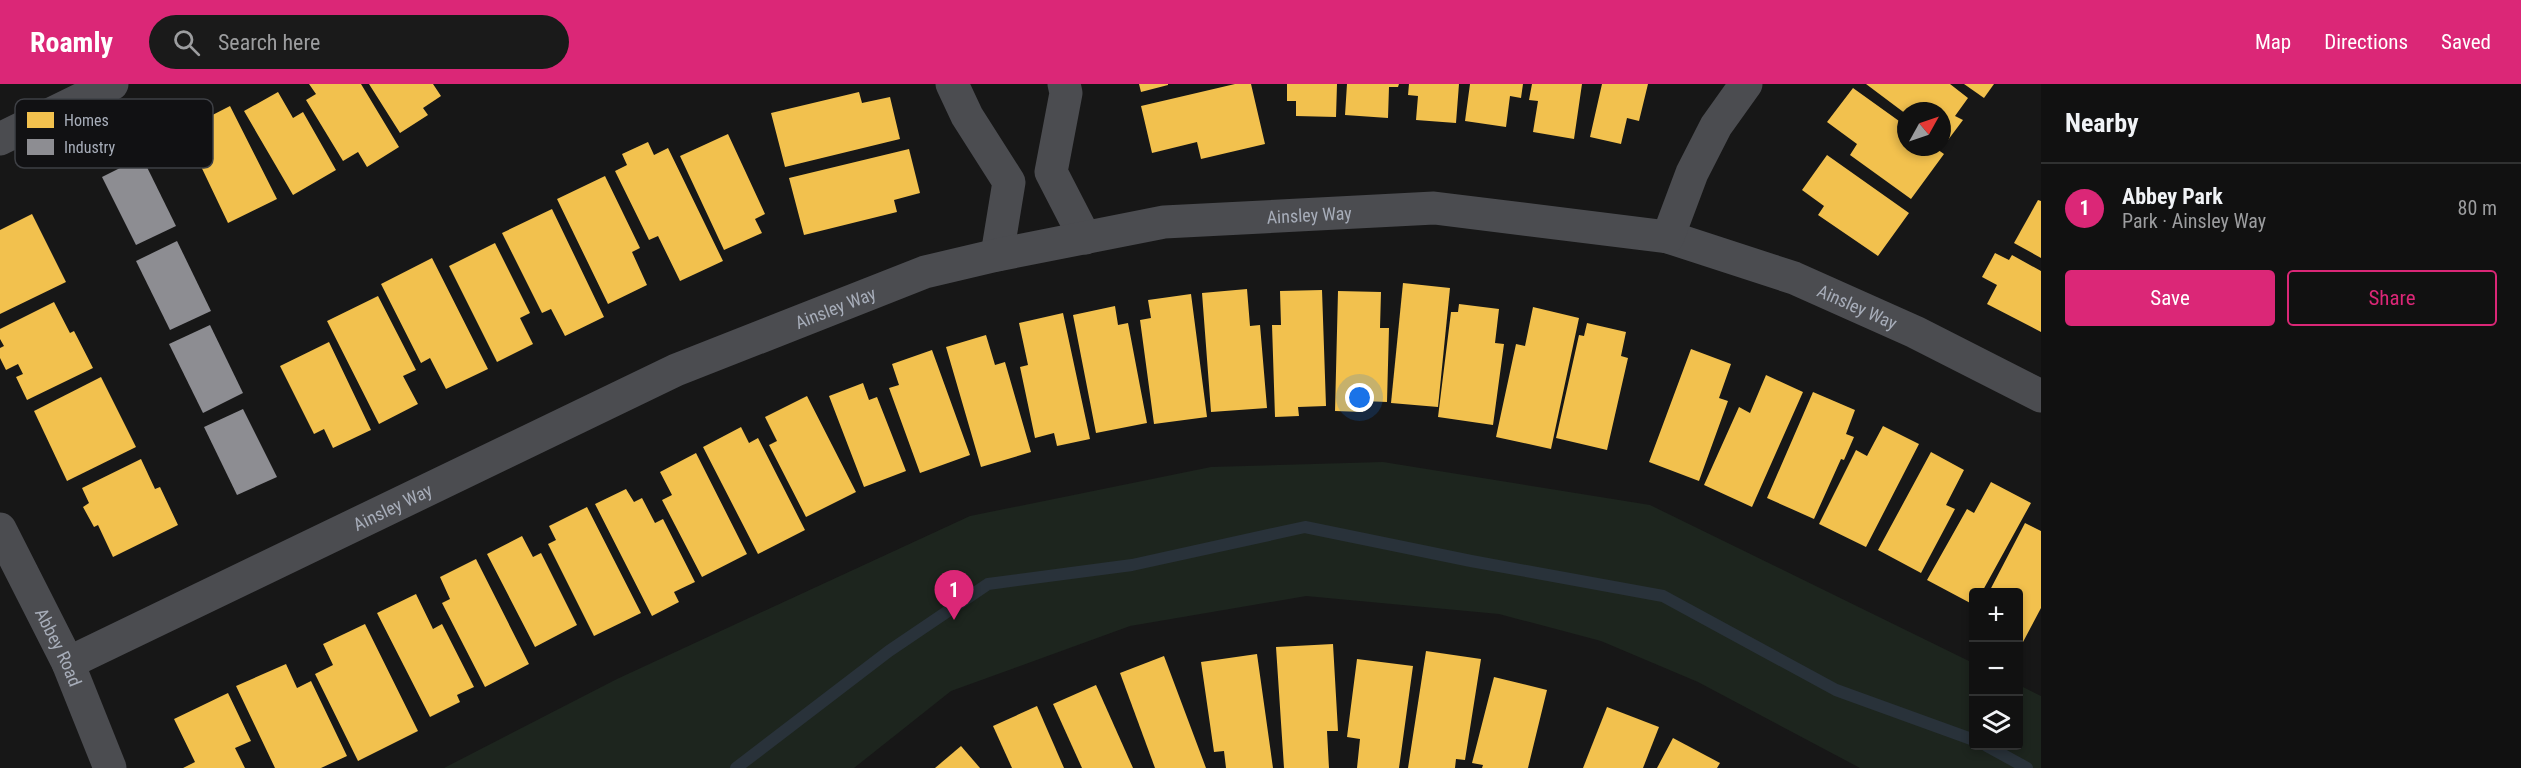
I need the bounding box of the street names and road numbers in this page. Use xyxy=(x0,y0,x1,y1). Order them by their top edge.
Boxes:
street label: Ainsley Way xyxy=(1266,202,1353,227)
street label: Ainsley Way xyxy=(1814,279,1901,333)
street label: Ainsley Way xyxy=(792,282,879,333)
street label: Ainsley Way xyxy=(349,479,436,535)
street label: Abbey Road xyxy=(31,604,87,689)

